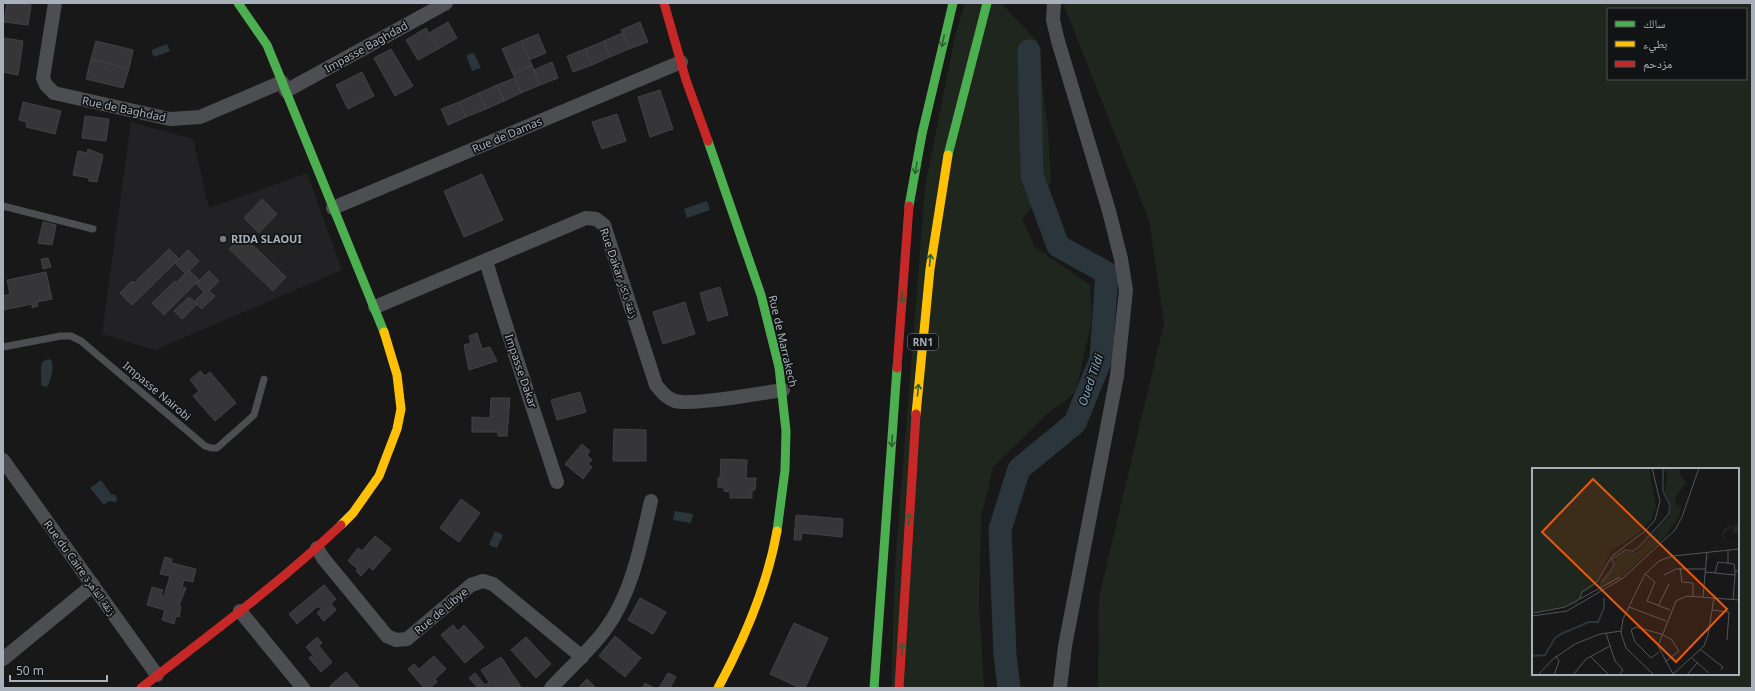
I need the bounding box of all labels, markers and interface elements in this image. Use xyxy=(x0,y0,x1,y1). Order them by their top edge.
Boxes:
legend xyxy=(1607,8,1747,80)
text: سالك xyxy=(1643,15,1665,32)
street label: Impasse Baghdad xyxy=(321,17,410,76)
one-way arrow xyxy=(939,34,947,47)
text: بطيء xyxy=(1643,35,1667,54)
text: مزدحم xyxy=(1643,55,1672,72)
street label: Rue de Baghdad xyxy=(81,92,167,125)
street label: Rue de Damas xyxy=(470,113,544,156)
one-way arrow xyxy=(912,161,920,174)
street label: Rue Dakar زنقة داكار xyxy=(597,226,642,320)
place label: RIDA SLAOUI xyxy=(231,231,302,246)
marker: RIDA SLAOUI xyxy=(218,234,228,244)
one-way arrow xyxy=(927,254,934,267)
one-way arrow xyxy=(899,290,906,303)
street label: Rue de Marrakech xyxy=(766,293,801,388)
street label: Impasse Dakar xyxy=(502,332,541,410)
road number: RN1 xyxy=(908,334,938,350)
water label: Oued Tildi xyxy=(1074,351,1108,408)
street label: Impasse Nairobi xyxy=(120,358,195,424)
one-way arrow xyxy=(915,384,922,397)
one-way arrow xyxy=(888,434,895,447)
inset map xyxy=(1532,468,1739,675)
one-way arrow xyxy=(905,513,912,526)
street label: Rue du Caire زنقة القاهرة xyxy=(41,517,120,618)
street label: Rue de Libye xyxy=(411,584,471,637)
one-way arrow xyxy=(898,643,905,656)
scale bar xyxy=(10,657,107,683)
text: 50 m xyxy=(16,662,44,679)

